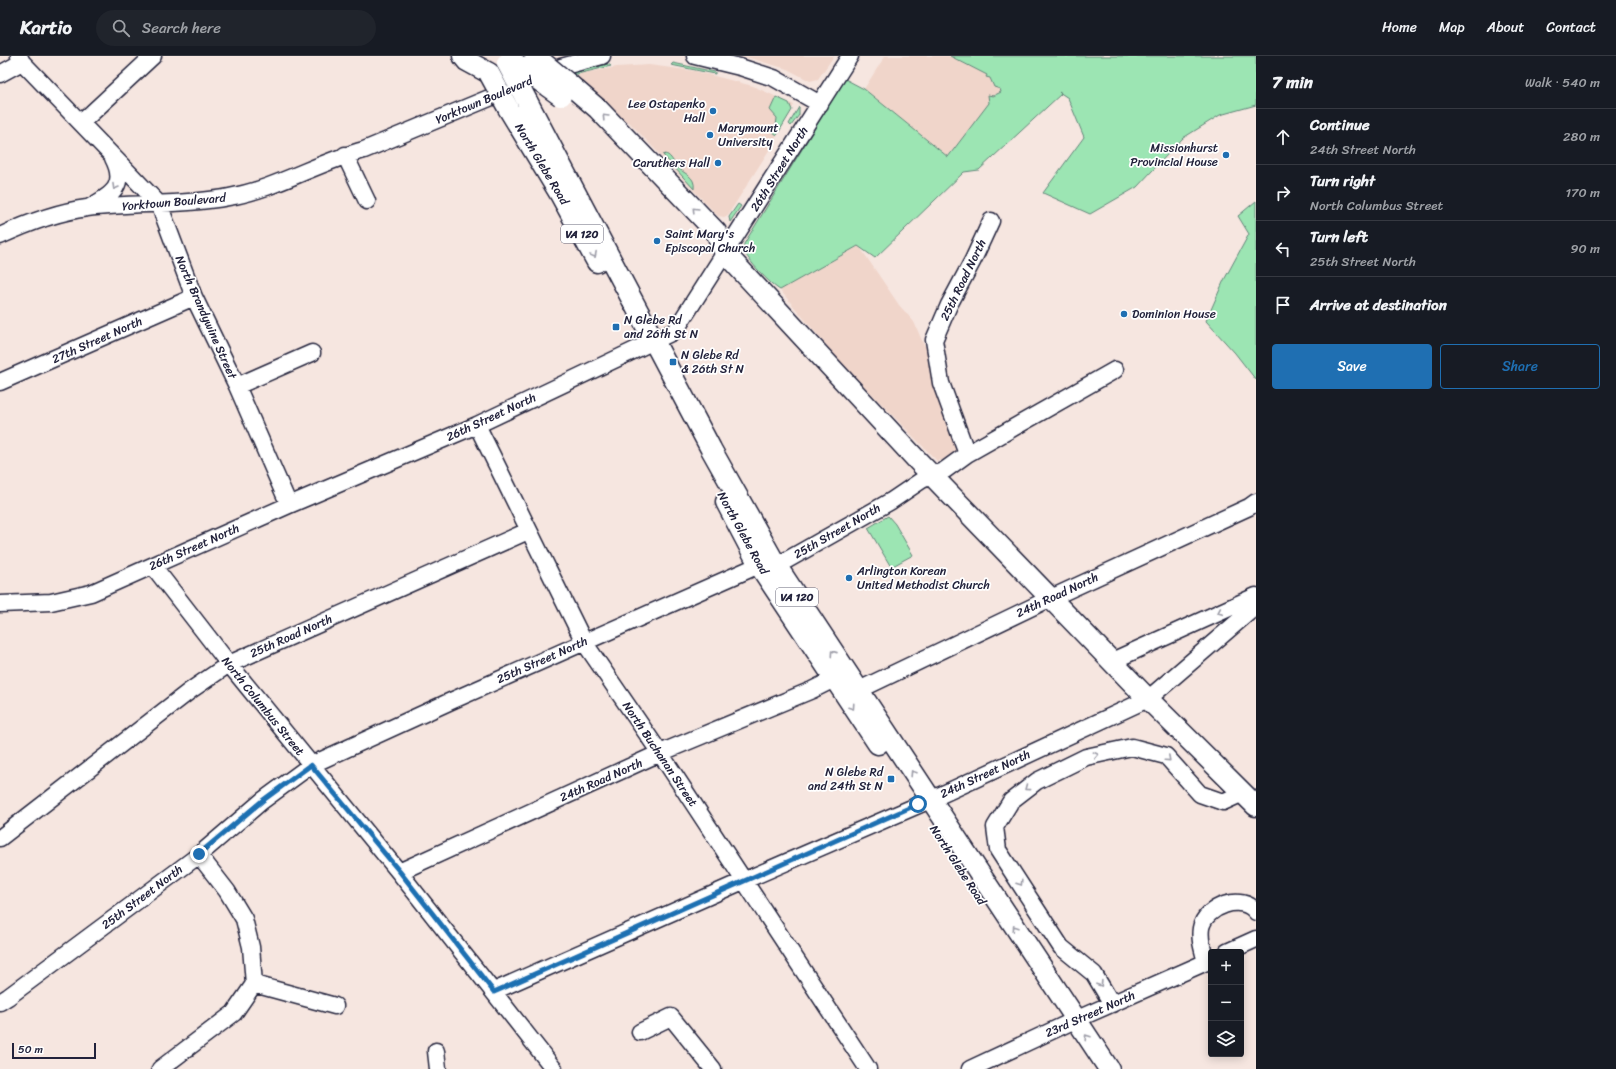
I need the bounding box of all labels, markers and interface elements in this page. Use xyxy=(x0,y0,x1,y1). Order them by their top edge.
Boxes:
search box xyxy=(96,10,376,46)
text: Kartio xyxy=(20,11,72,44)
text: Search here xyxy=(142,15,221,41)
text: Home xyxy=(1382,15,1417,40)
text: Map xyxy=(1439,15,1465,40)
text: About xyxy=(1487,15,1524,40)
text: Contact xyxy=(1546,15,1596,40)
icon: search xyxy=(110,17,132,39)
text: 7 min xyxy=(1272,67,1313,97)
street label: Yorktown Boulevard xyxy=(432,69,537,130)
text: Walk · 540 m xyxy=(1525,71,1600,94)
place label: Lee Ostapenko Hall xyxy=(628,93,706,129)
marker: Lee Ostapenko Hall xyxy=(708,106,718,116)
text: Continue xyxy=(1310,112,1370,138)
one-way arrow xyxy=(602,114,610,122)
place label: Marymount University xyxy=(718,117,778,153)
street label: North Glebe Road xyxy=(509,119,576,210)
street label: 26th Street North xyxy=(744,122,814,216)
text: 280 m xyxy=(1563,125,1600,148)
icon: ahead xyxy=(1272,126,1294,148)
marker: Marymount University xyxy=(705,130,715,140)
place label: Missionhurst Provincial House xyxy=(1130,137,1218,173)
text: 24th Street North xyxy=(1310,138,1416,161)
marker: Missionhurst Provincial House xyxy=(1221,150,1231,160)
place label: Caruthers Hall xyxy=(633,152,711,174)
marker: Caruthers Hall xyxy=(713,158,723,168)
text: Turn right xyxy=(1310,168,1375,194)
text: 170 m xyxy=(1565,181,1600,204)
icon: right xyxy=(1272,182,1294,204)
one-way arrow xyxy=(112,183,119,190)
street label: Yorktown Boulevard xyxy=(121,186,227,217)
text: North Columbus Street xyxy=(1310,194,1443,217)
one-way arrow xyxy=(692,207,700,215)
place label: Saint Mary's Episcopal Church xyxy=(665,223,755,259)
text: Turn left xyxy=(1310,224,1368,250)
road number: VA 120 xyxy=(561,225,603,243)
street label: 25th Road North xyxy=(934,235,992,325)
marker: Saint Mary's Episcopal Church xyxy=(652,236,662,246)
text: 90 m xyxy=(1570,237,1600,260)
icon: left xyxy=(1272,238,1294,260)
text: 25th Street North xyxy=(1310,250,1416,273)
one-way arrow xyxy=(589,251,596,258)
street label: North Brandywine Street xyxy=(169,252,244,384)
text: Arrive at destination xyxy=(1310,292,1447,318)
icon: arrive xyxy=(1272,294,1294,316)
place label: Dominion House xyxy=(1132,303,1216,325)
place label: N Glebe Rd and 26th St N xyxy=(624,309,699,345)
marker: Dominion House xyxy=(1119,309,1129,319)
street label: 27th Street North xyxy=(48,310,146,370)
marker: N Glebe Rd and 26th St N xyxy=(611,322,621,332)
place label: N Glebe Rd & 26th St N xyxy=(681,344,745,380)
button: Save xyxy=(1272,344,1432,389)
button: Share xyxy=(1440,344,1600,389)
marker: N Glebe Rd & 26th St N xyxy=(668,357,678,367)
street label: 26th Street North xyxy=(442,387,540,447)
street label: North Glebe Road xyxy=(711,487,775,579)
street label: 25th Street North xyxy=(789,497,885,565)
street label: 26th Street North xyxy=(145,517,243,577)
place label: Arlington Korean United Methodist Church xyxy=(856,560,990,596)
street label: 24th Road North xyxy=(1012,566,1102,624)
marker: Arlington Korean United Methodist Church xyxy=(844,573,854,583)
road number: VA 120 xyxy=(776,588,818,606)
one-way arrow xyxy=(1217,607,1225,615)
street label: 25th Road North xyxy=(246,608,336,664)
street label: 25th Street North xyxy=(493,630,591,690)
one-way arrow xyxy=(831,650,838,657)
street label: North Columbus Street xyxy=(216,651,310,761)
street label: North Buchanan Street xyxy=(616,697,704,811)
one-way arrow xyxy=(848,702,855,709)
street label: 24th Street North xyxy=(936,743,1034,805)
one-way arrow xyxy=(1093,751,1099,759)
street label: 24th Road North xyxy=(556,752,646,808)
one-way arrow xyxy=(1164,755,1171,762)
place label: N Glebe Rd and 24th St N xyxy=(808,761,884,797)
one-way arrow xyxy=(910,770,918,777)
marker: N Glebe Rd and 24th St N xyxy=(886,774,896,784)
one-way arrow xyxy=(1025,783,1032,790)
route start xyxy=(909,795,927,813)
street label: North Glebe Road xyxy=(924,820,993,910)
route end xyxy=(190,845,208,863)
street label: 25th Street North xyxy=(96,859,188,935)
one-way arrow xyxy=(1015,879,1023,886)
one-way arrow xyxy=(1012,925,1020,932)
map controls xyxy=(1208,949,1244,1057)
button: + xyxy=(1208,949,1244,985)
one-way arrow xyxy=(1095,980,1102,987)
street label: 23rd Street North xyxy=(1041,984,1139,1044)
button: − xyxy=(1208,985,1244,1021)
button: layers xyxy=(1208,1021,1244,1057)
one-way arrow xyxy=(1085,1034,1092,1041)
text: 50 m xyxy=(18,1040,43,1059)
scale bar xyxy=(12,1041,96,1060)

